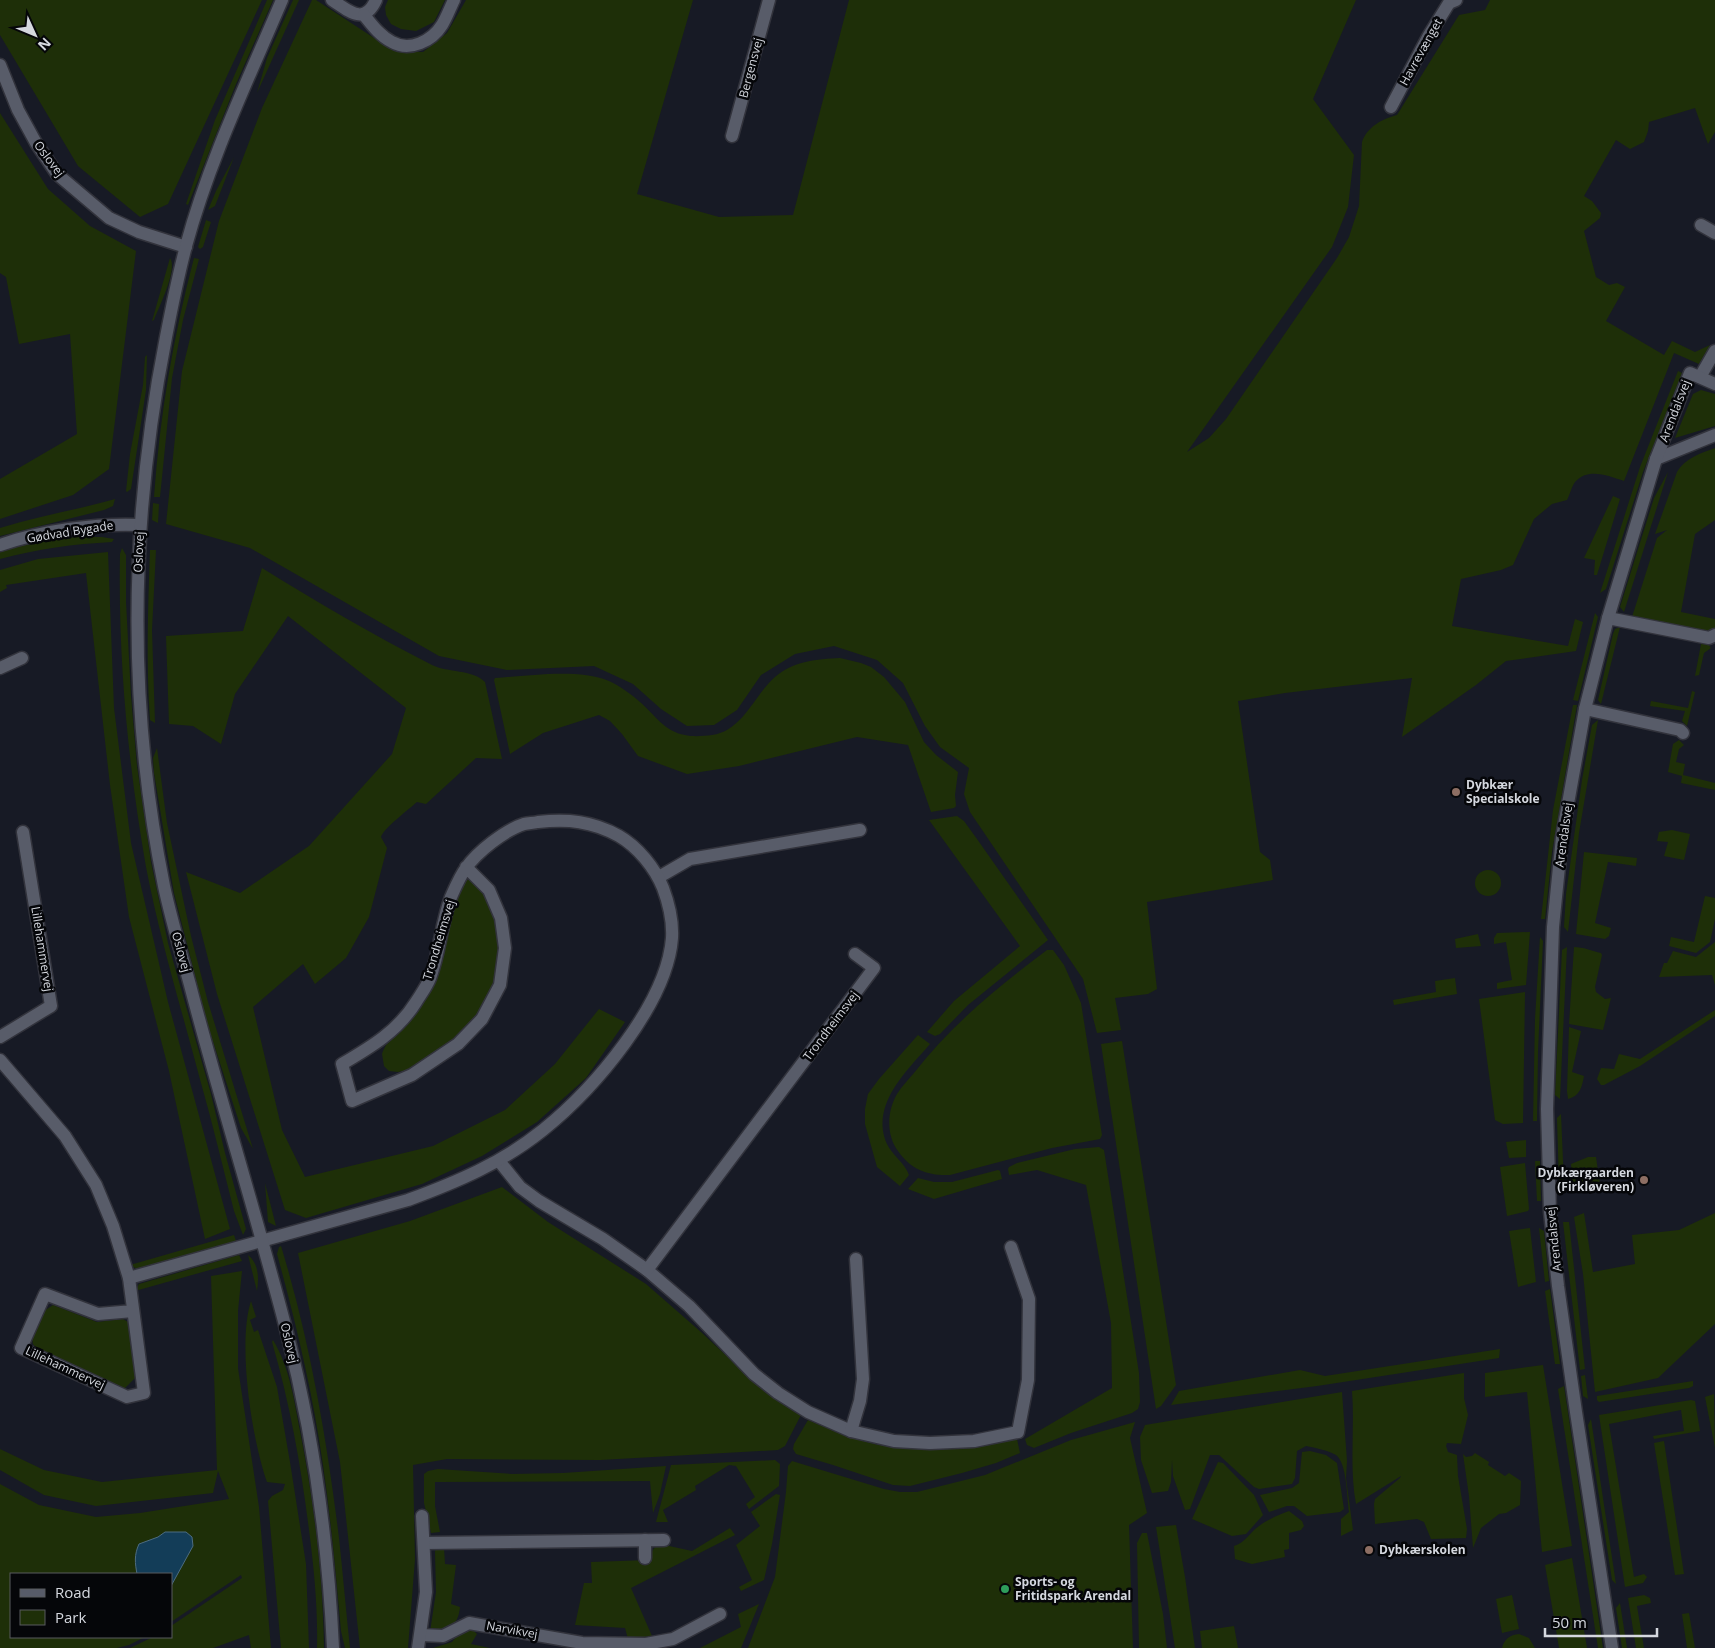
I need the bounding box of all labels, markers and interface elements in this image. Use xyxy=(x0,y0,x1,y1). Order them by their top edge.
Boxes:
north arrow xyxy=(10,10,60,60)
street label: Havrevænget xyxy=(1395,15,1446,88)
text: N xyxy=(34,34,56,55)
street label: Bergensvej xyxy=(734,36,767,100)
street label: Oslovej xyxy=(30,137,69,180)
street label: Arendalsvej xyxy=(1655,377,1694,444)
street label: Gødvad Bygade xyxy=(25,516,115,547)
street label: Oslovej xyxy=(129,531,148,573)
place label: Dybkær Specialskole xyxy=(1466,776,1540,807)
marker: Dybkær Specialskole xyxy=(1450,786,1462,798)
street label: Arendalsvej xyxy=(1551,802,1576,868)
street label: Trondheimsvej xyxy=(418,898,459,982)
street label: Lillehammervej xyxy=(27,905,58,993)
street label: Oslovej xyxy=(168,930,195,974)
street label: Trondheimsvej xyxy=(799,987,862,1064)
place label: Dybkærgaarden (Firkløveren) xyxy=(1538,1164,1634,1195)
marker: Dybkærgaarden (Firkløveren) xyxy=(1638,1174,1650,1186)
street label: Arendalsvej xyxy=(1542,1206,1565,1272)
street label: Oslovej xyxy=(277,1321,302,1365)
street label: Lillehammervej xyxy=(23,1342,108,1393)
place label: Dybkærskolen xyxy=(1379,1541,1466,1558)
marker: Dybkærskolen xyxy=(1363,1544,1375,1556)
legend xyxy=(10,1573,172,1638)
place label: Sports- og Fritidspark Arendal xyxy=(1015,1573,1131,1604)
text: Road xyxy=(55,1582,91,1602)
marker: Sports- og Fritidspark Arendal xyxy=(999,1583,1011,1595)
scale bar xyxy=(1545,1606,1658,1638)
text: Park xyxy=(55,1607,86,1627)
text: 50 m xyxy=(1552,1612,1587,1632)
street label: Narvikvej xyxy=(485,1617,539,1642)

